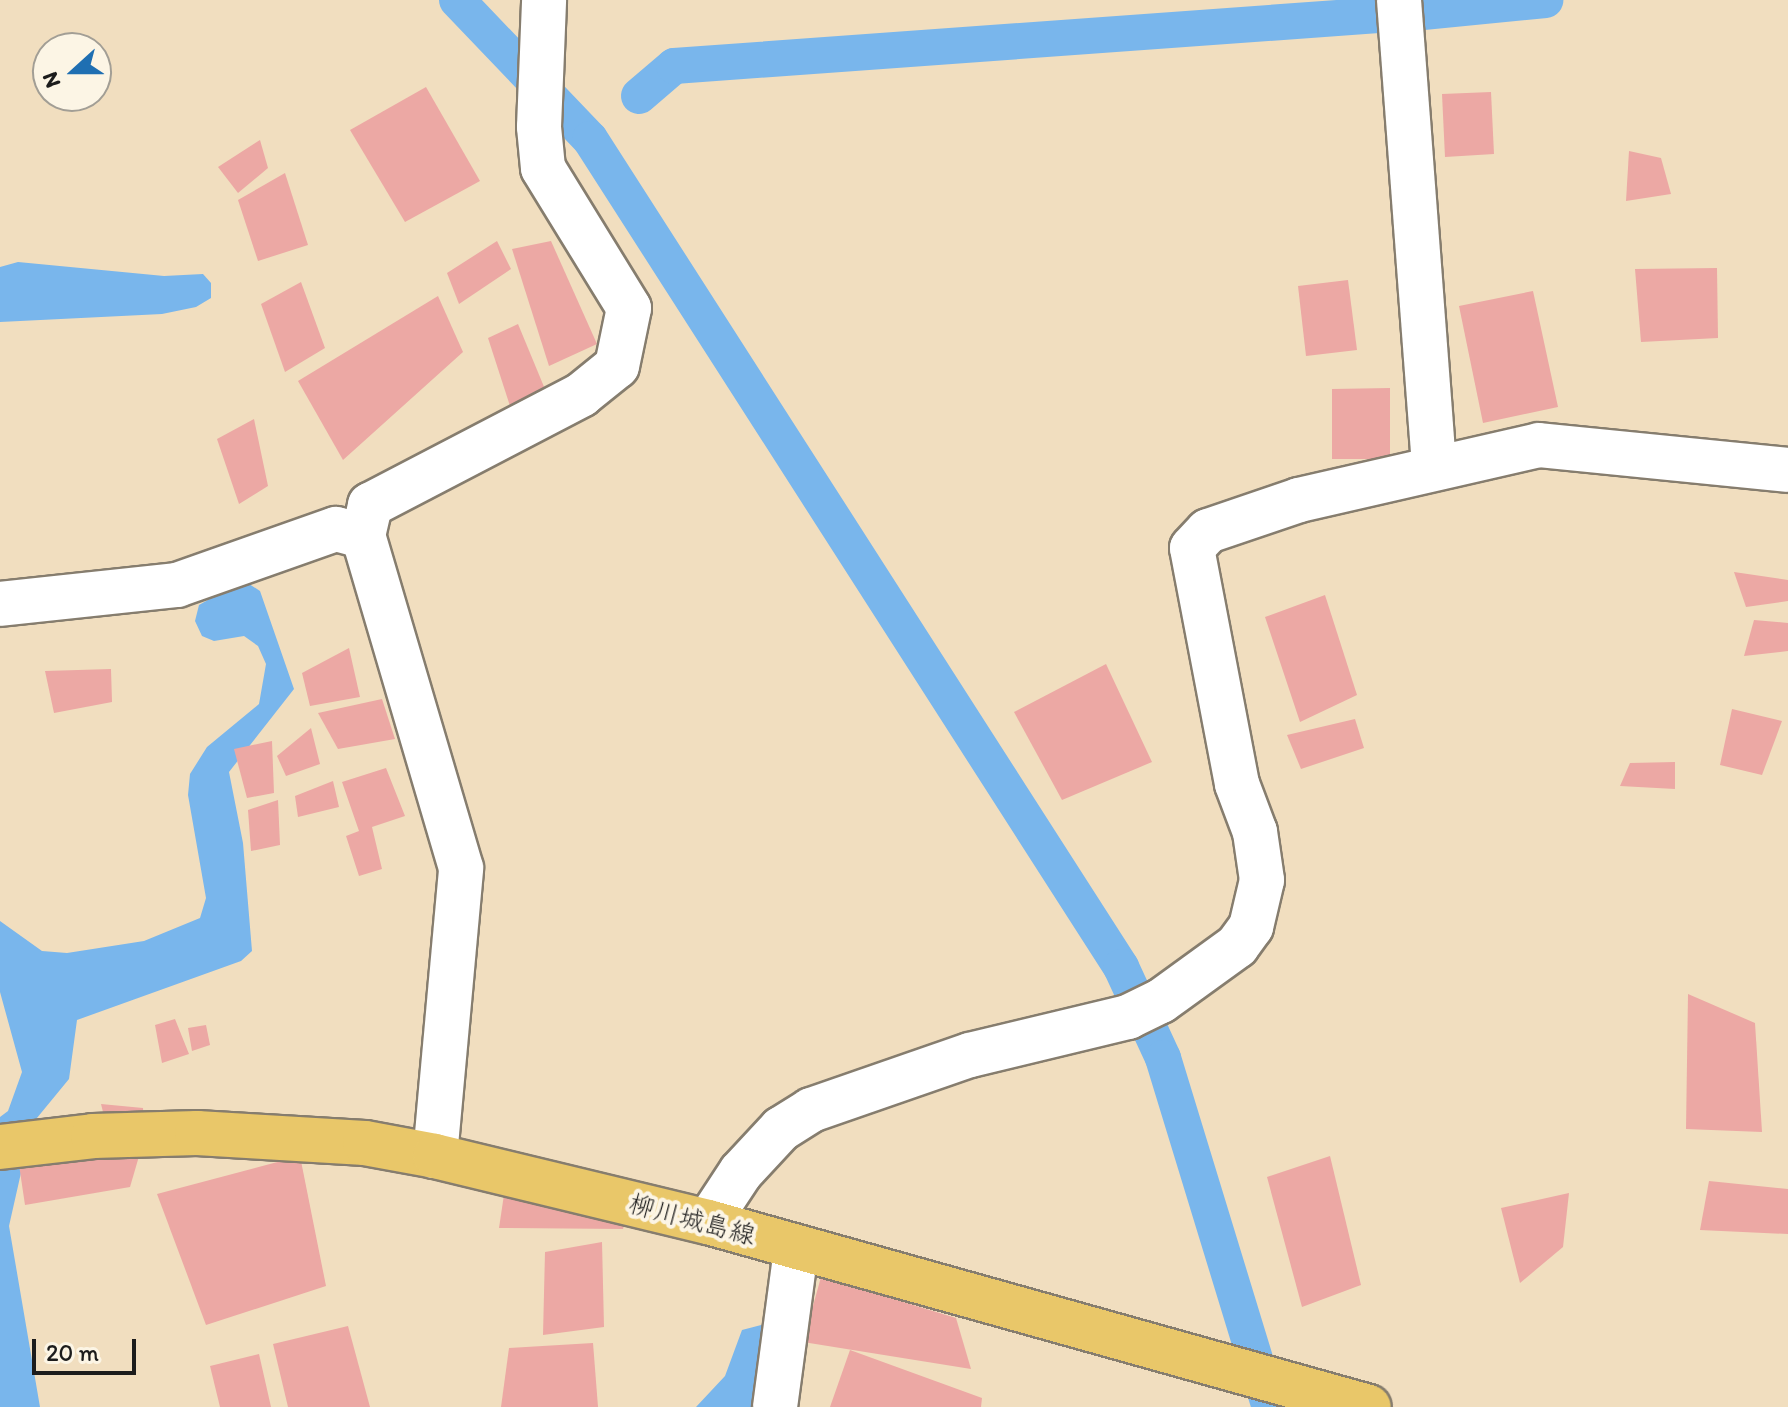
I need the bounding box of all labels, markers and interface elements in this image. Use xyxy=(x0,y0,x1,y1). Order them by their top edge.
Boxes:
north arrow xyxy=(32,32,112,112)
text: N xyxy=(36,68,66,92)
street label: 柳川城島線 xyxy=(625,1188,759,1252)
scale bar xyxy=(36,1323,140,1373)
text: 20 m xyxy=(46,1338,99,1367)

